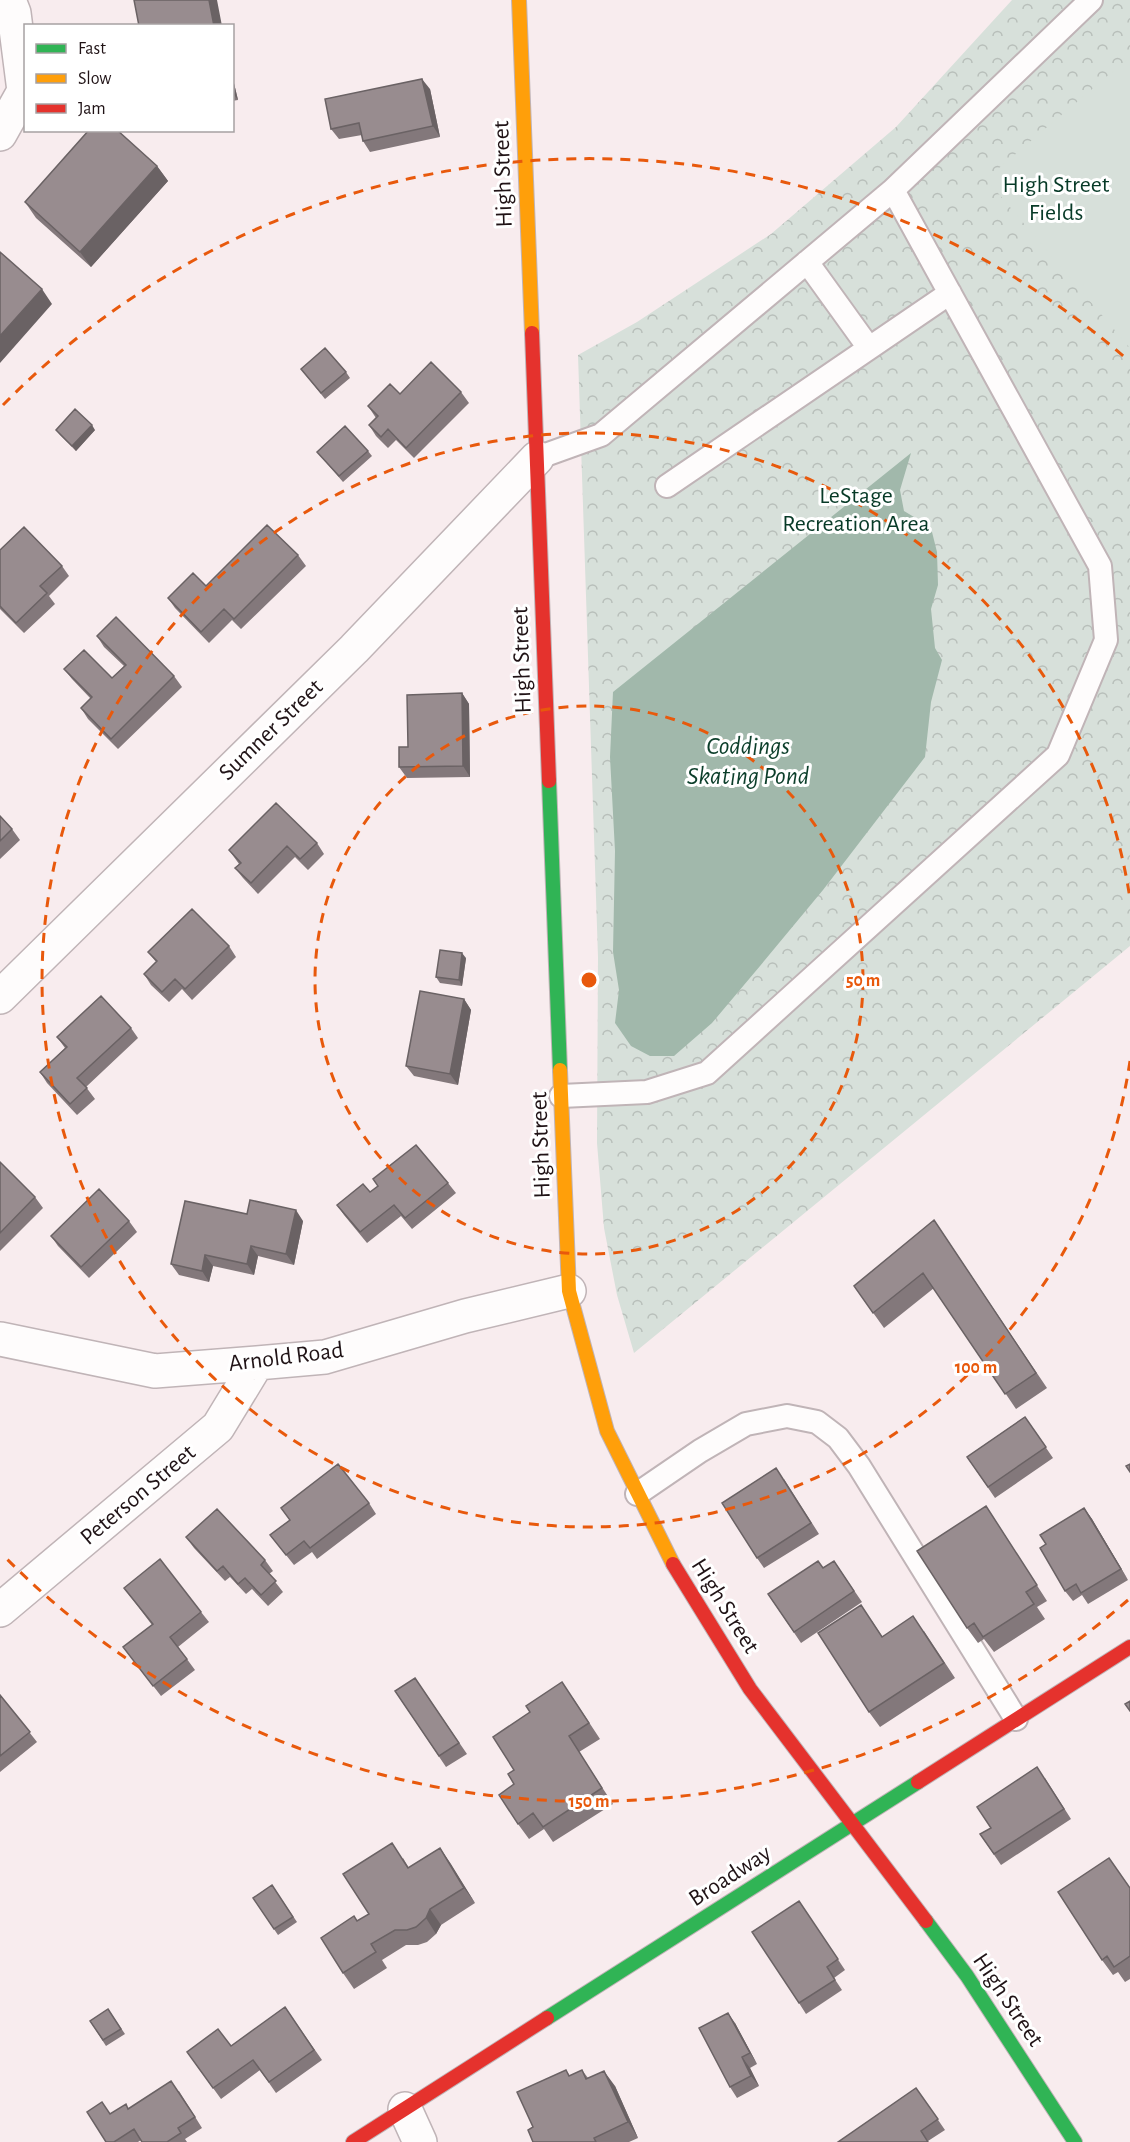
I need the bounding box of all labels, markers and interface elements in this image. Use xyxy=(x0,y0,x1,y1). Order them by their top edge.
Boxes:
legend xyxy=(24,24,234,132)
text: Fast xyxy=(78,40,106,58)
text: Slow xyxy=(78,70,111,88)
text: Jam xyxy=(78,100,106,118)
street label: High Street xyxy=(489,120,517,228)
park label: High Street Fields xyxy=(1003,173,1110,225)
park label: LeStage Recreation Area xyxy=(782,484,930,536)
street label: High Street xyxy=(508,606,536,714)
street label: Sumner Street xyxy=(214,675,328,785)
water label: Coddings Skating Pond xyxy=(687,733,810,789)
centre of rings xyxy=(579,970,599,990)
text: 50 m xyxy=(846,972,880,990)
street label: High Street xyxy=(527,1091,555,1199)
street label: Arnold Road xyxy=(227,1338,345,1376)
text: 100 m xyxy=(955,1359,997,1377)
street label: Peterson Street xyxy=(76,1440,200,1550)
street label: High Street xyxy=(687,1554,764,1658)
text: 150 m xyxy=(569,1793,609,1811)
street label: Broadway xyxy=(685,1841,775,1911)
street label: High Street xyxy=(968,1949,1048,2051)

